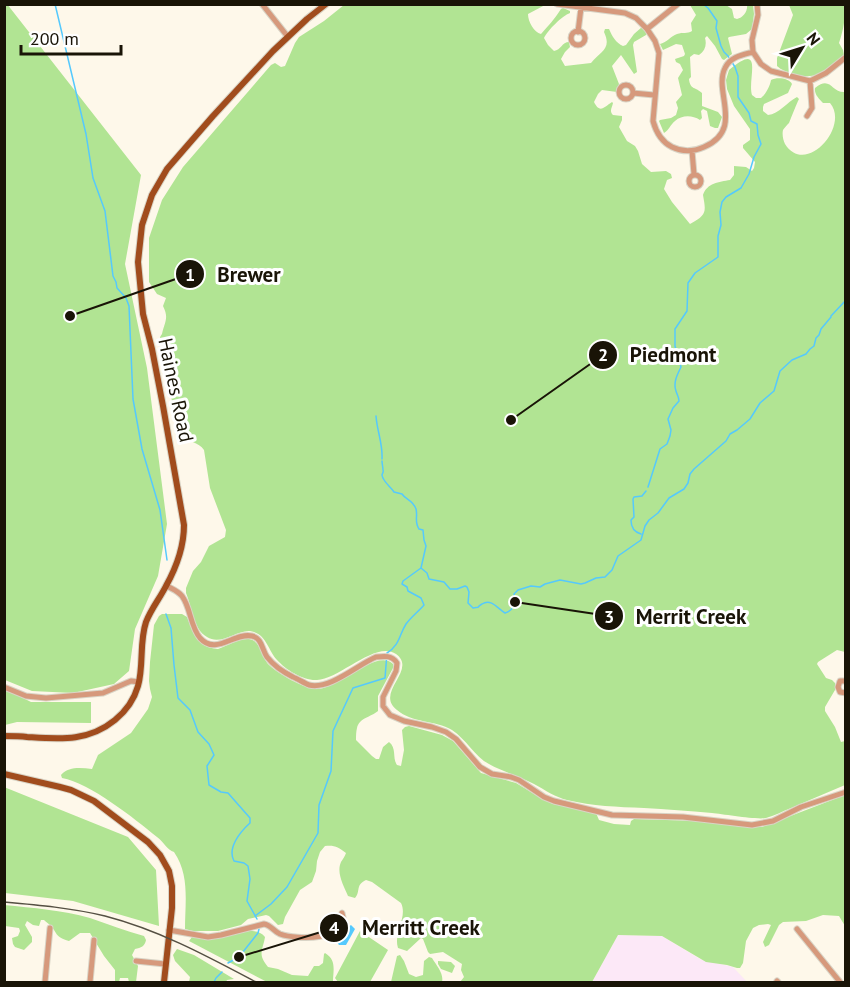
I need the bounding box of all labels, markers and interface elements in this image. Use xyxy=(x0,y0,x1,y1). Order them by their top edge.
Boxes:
scale bar xyxy=(21,18,122,56)
north arrow xyxy=(772,18,832,78)
text: 200 m xyxy=(30,27,79,50)
text: N xyxy=(803,28,825,49)
callout: Brewer xyxy=(175,255,292,294)
text: Brewer xyxy=(217,261,281,288)
text: 1 xyxy=(185,263,195,286)
street label: Haines Road xyxy=(152,335,200,445)
callout: Piedmont xyxy=(588,335,728,374)
text: Piedmont xyxy=(630,341,717,368)
text: 2 xyxy=(598,343,608,366)
callout: Merrit Creek xyxy=(594,597,759,636)
text: Merrit Creek xyxy=(636,603,747,630)
text: 3 xyxy=(604,605,614,628)
callout: Merritt Creek xyxy=(319,908,492,947)
text: Merritt Creek xyxy=(362,914,481,941)
text: 4 xyxy=(329,916,339,939)

